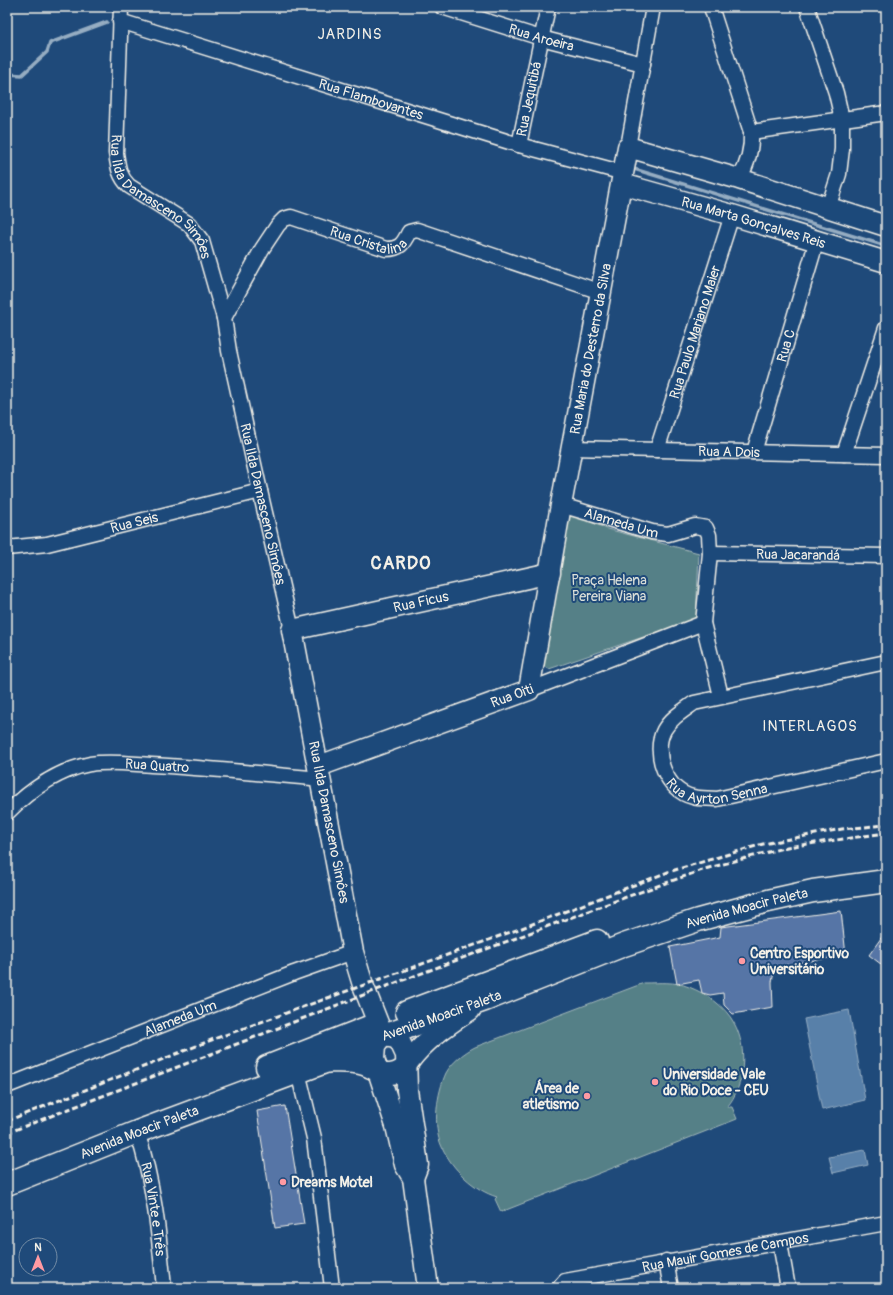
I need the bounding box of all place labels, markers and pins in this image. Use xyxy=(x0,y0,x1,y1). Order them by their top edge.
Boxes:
place label: Centro Esportivo Universitário xyxy=(750,945,849,978)
marker: Centro Esportivo Universitário xyxy=(737,956,747,966)
place label: Universidade Vale do Rio Doce - CEU xyxy=(663,1066,769,1099)
marker: Universidade Vale do Rio Doce - CEU xyxy=(650,1077,660,1087)
place label: Área de atletismo xyxy=(523,1079,580,1113)
marker: Área de atletismo xyxy=(582,1091,592,1101)
place label: Dreams Motel xyxy=(291,1174,373,1191)
marker: Dreams Motel xyxy=(278,1177,288,1187)

